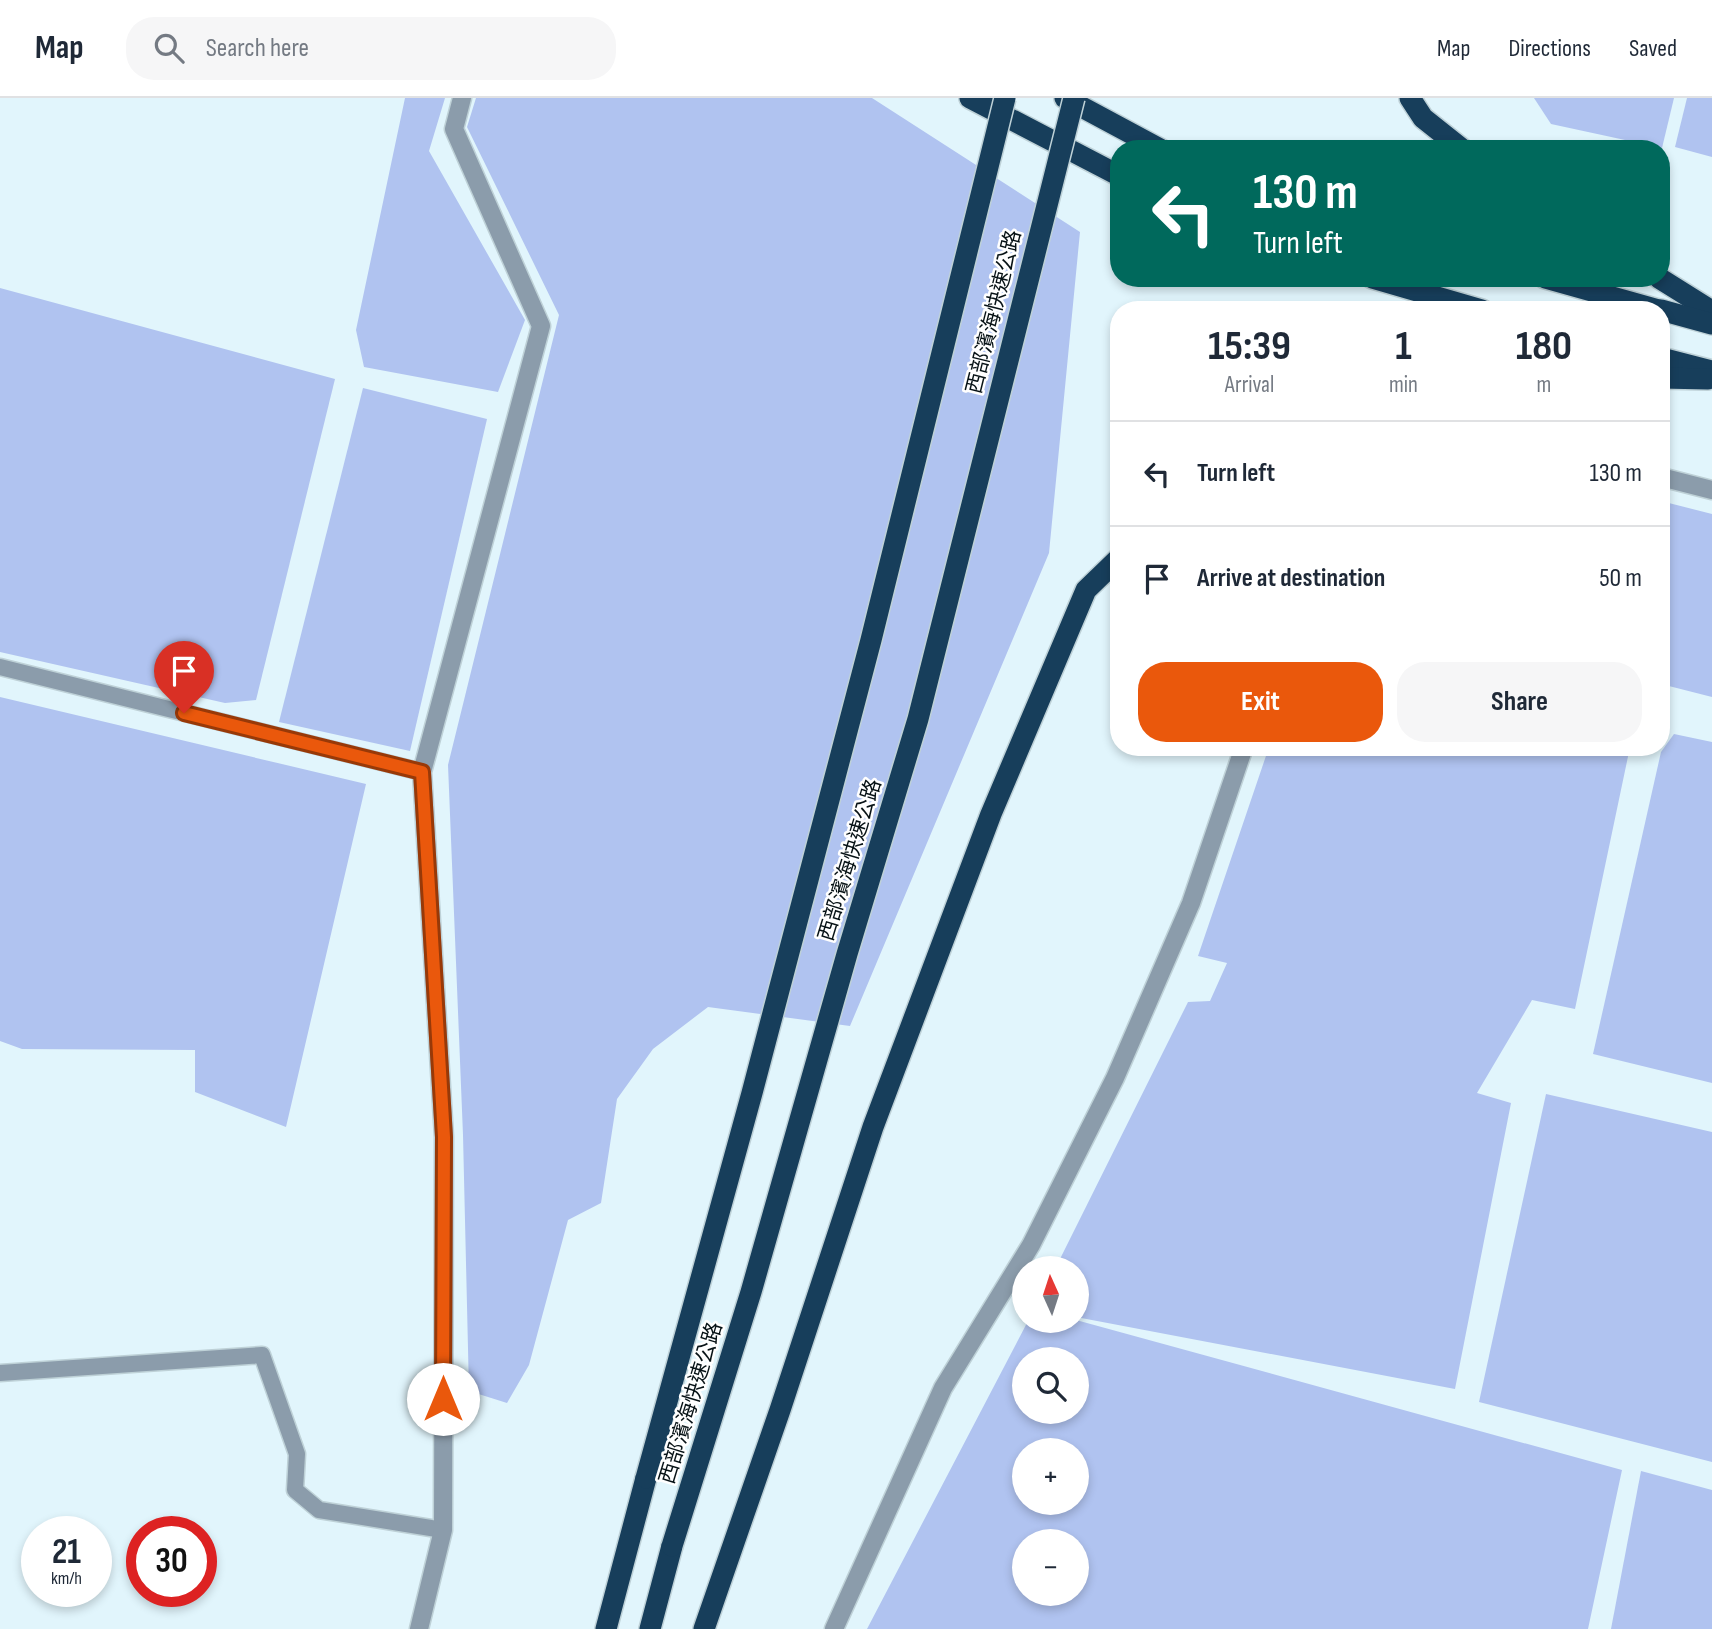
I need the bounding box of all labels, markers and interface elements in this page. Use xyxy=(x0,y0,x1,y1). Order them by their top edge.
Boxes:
search box xyxy=(126,17,616,80)
text: Map xyxy=(35,28,84,68)
icon: search xyxy=(150,29,188,67)
text: Search here xyxy=(206,33,309,64)
text: Map xyxy=(1437,34,1470,63)
text: Directions xyxy=(1508,34,1591,63)
text: Saved xyxy=(1629,34,1677,63)
text: 130 m xyxy=(1253,164,1358,223)
icon: left xyxy=(1138,168,1229,259)
text: Turn left xyxy=(1253,224,1343,263)
street label: 西部濱海快速公路 xyxy=(962,227,1026,397)
text: 15:39 xyxy=(1208,321,1291,372)
text: 1 xyxy=(1395,321,1412,372)
text: 180 xyxy=(1516,321,1572,372)
text: Arrival xyxy=(1225,371,1274,399)
text: min xyxy=(1389,371,1418,399)
text: m xyxy=(1537,371,1551,399)
icon: left xyxy=(1138,455,1176,493)
text: Turn left xyxy=(1197,458,1275,489)
text: 130 m xyxy=(1590,458,1642,489)
icon: arrive xyxy=(1138,560,1176,598)
text: Arrive at destination xyxy=(1197,563,1385,594)
text: 50 m xyxy=(1599,563,1642,594)
pin xyxy=(154,641,214,713)
icon: arrive xyxy=(165,652,203,690)
button: Exit xyxy=(1138,662,1383,742)
button: Share xyxy=(1397,662,1642,742)
street label: 西部濱海快速公路 xyxy=(813,776,887,944)
north arrow xyxy=(1012,1256,1088,1334)
map controls xyxy=(1012,1256,1089,1606)
street label: 西部濱海快速公路 xyxy=(654,1319,728,1487)
button: search xyxy=(1012,1347,1089,1424)
position arrow xyxy=(406,1362,480,1436)
button: + xyxy=(1012,1438,1089,1515)
speed limit sign: 30 xyxy=(126,1516,217,1607)
button: − xyxy=(1012,1529,1089,1606)
text: 21 xyxy=(52,1531,81,1574)
text: km/h xyxy=(51,1568,82,1589)

